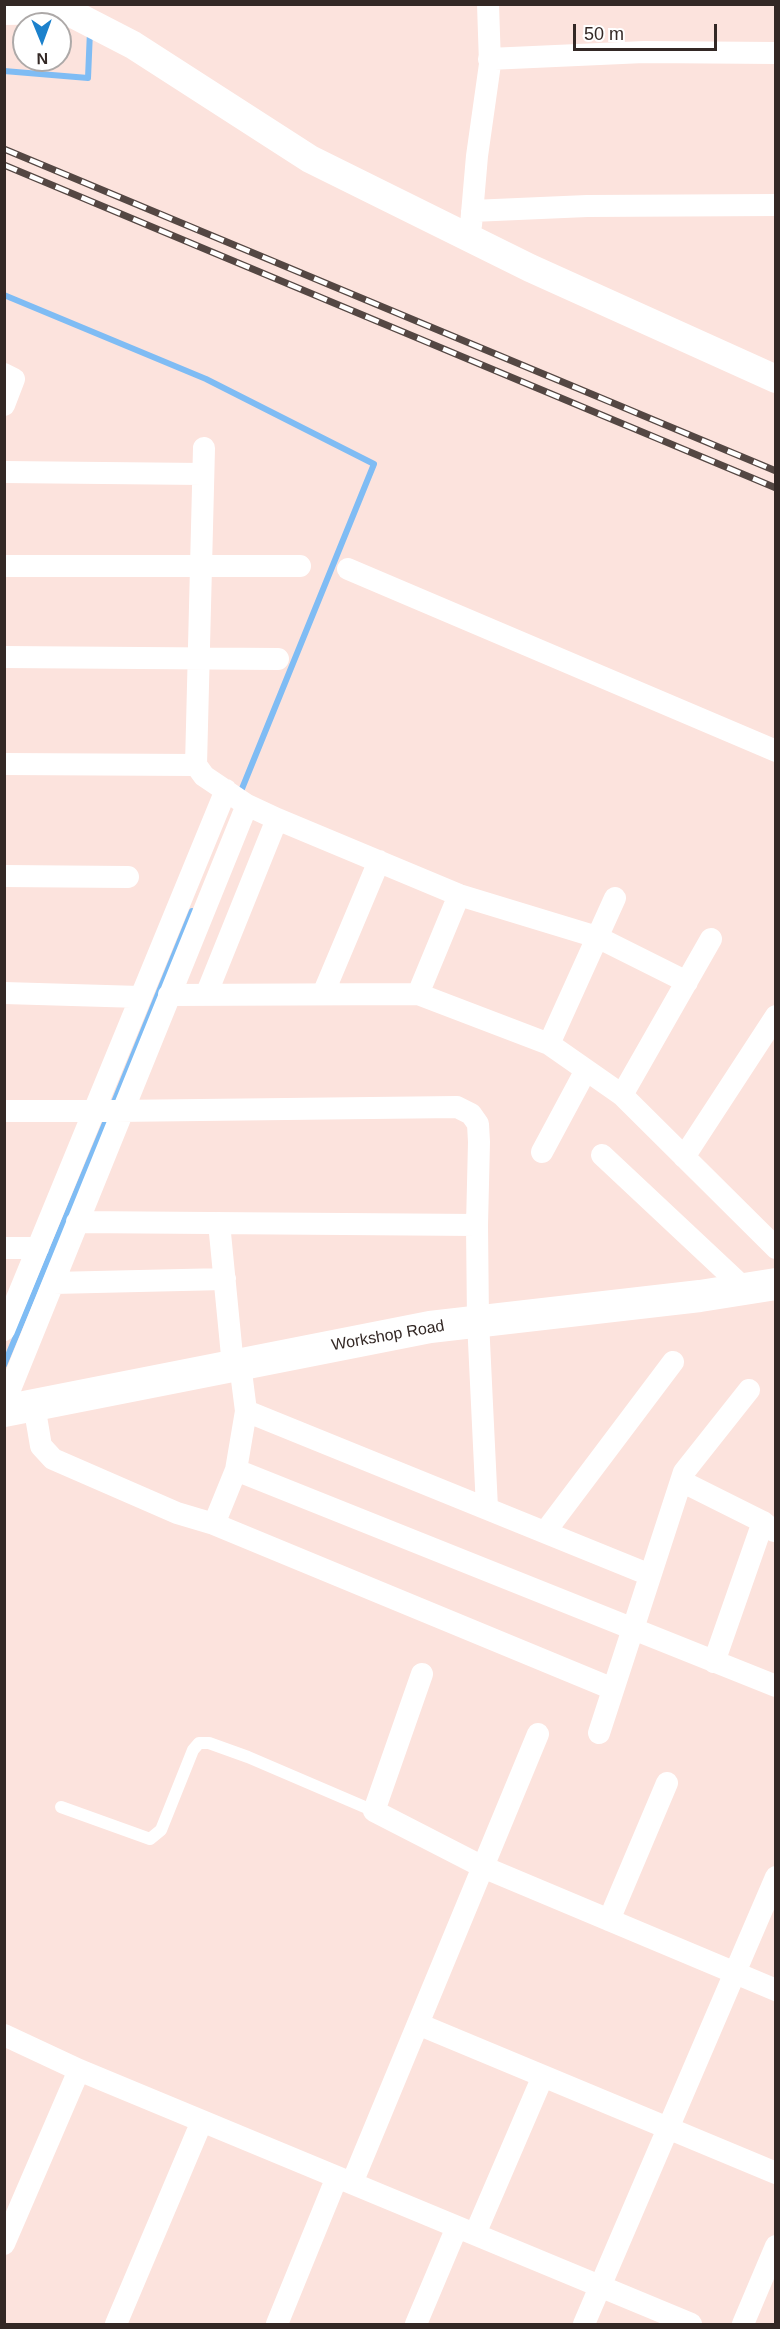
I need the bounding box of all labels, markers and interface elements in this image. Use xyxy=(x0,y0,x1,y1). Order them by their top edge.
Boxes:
north arrow xyxy=(12,12,72,72)
scale bar xyxy=(576,12,720,50)
text: 50 m xyxy=(584,24,624,44)
text: N xyxy=(36,50,48,67)
street label: Workshop Road xyxy=(330,1317,446,1355)

